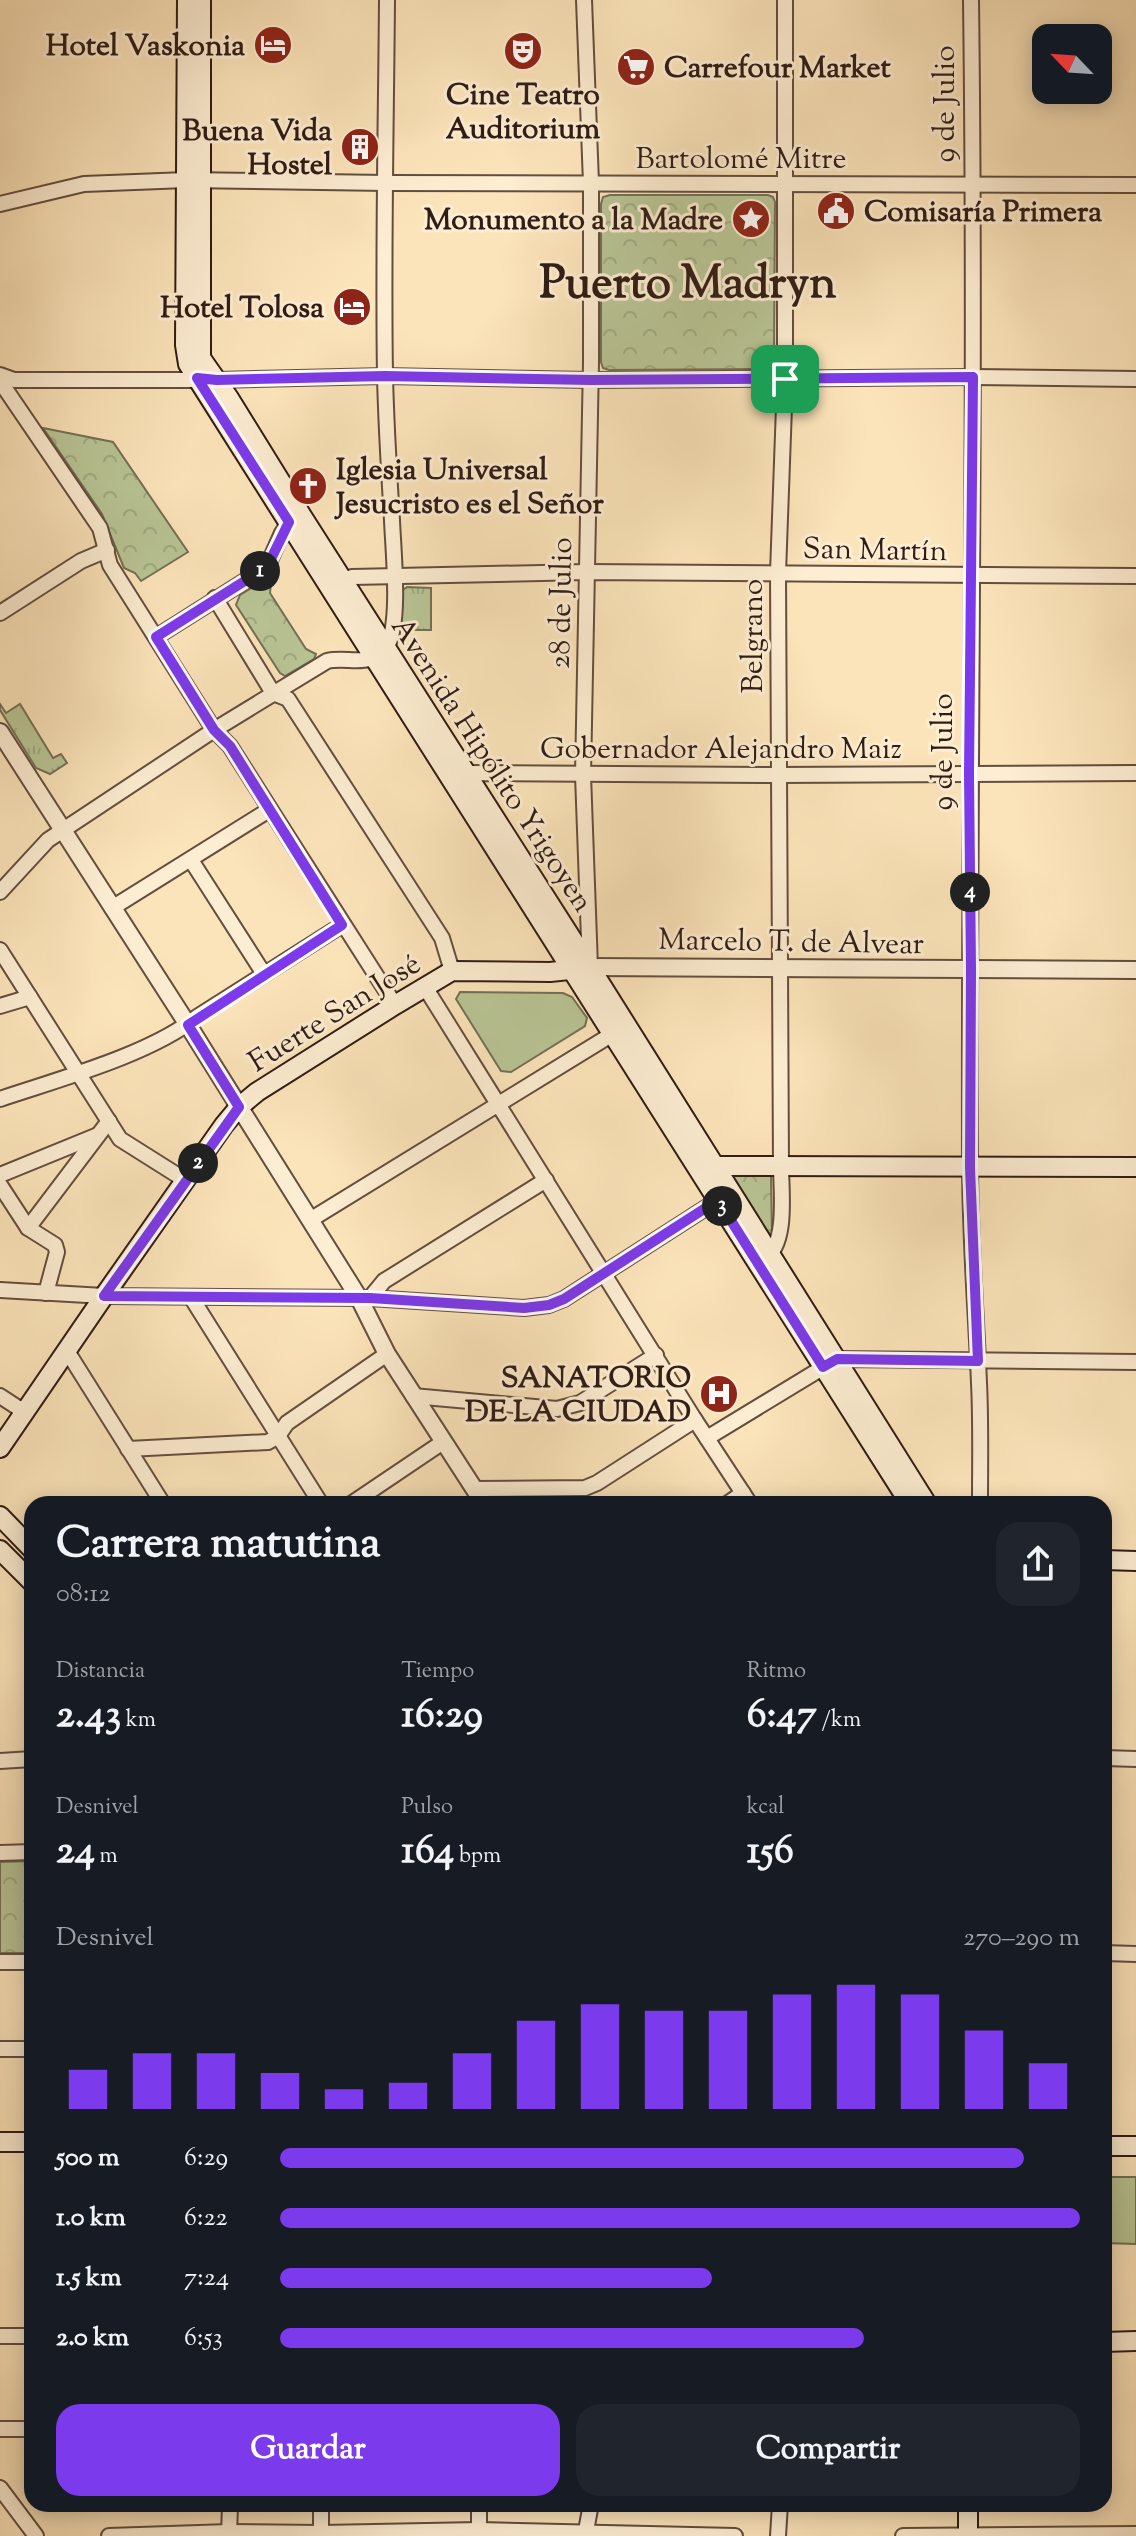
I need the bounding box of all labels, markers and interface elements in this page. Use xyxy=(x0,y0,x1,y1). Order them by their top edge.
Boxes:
hotel icon: Hotel Vaskonia xyxy=(252,24,294,66)
north arrow xyxy=(1032,24,1112,104)
map controls xyxy=(1032,24,1112,104)
place label: Hotel Vaskonia xyxy=(46,26,245,69)
theatre icon: Cine Teatro Auditorium xyxy=(502,30,544,72)
street label: 9 de Julio xyxy=(925,45,968,163)
supermarket icon: Carrefour Market xyxy=(615,46,657,88)
place label: Carrefour Market xyxy=(664,48,891,91)
place label: Cine Teatro Auditorium xyxy=(446,75,600,152)
place label: Buena Vida Hostel xyxy=(182,111,333,188)
building icon: Buena Vida Hostel xyxy=(339,126,381,168)
street label: Bartolomé Mitre xyxy=(636,139,846,182)
public building icon: Comisaría Primera xyxy=(815,190,857,232)
place label: Comisaría Primera xyxy=(864,192,1102,235)
place icon: Monumento a la Madre xyxy=(730,198,772,240)
place label: Monumento a la Madre xyxy=(424,200,723,243)
district label: Puerto Madryn xyxy=(540,253,836,319)
hotel icon: Hotel Tolosa xyxy=(331,286,373,328)
place label: Hotel Tolosa xyxy=(160,288,324,331)
pin xyxy=(751,345,819,413)
icon: arrive xyxy=(763,357,807,401)
place label: Iglesia Universal Jesucristo es el Señor xyxy=(334,450,604,527)
church icon: Iglesia Universal Jesucristo es el Señor xyxy=(287,465,329,507)
street label: San Martín xyxy=(802,529,948,574)
street label: 28 de Julio xyxy=(540,537,585,669)
pin: 1 xyxy=(240,551,280,591)
text: 1 xyxy=(256,555,264,587)
street label: Belgrano xyxy=(733,579,776,693)
street label: Avenida Hipólito Yrigoyen xyxy=(379,609,603,922)
street label: 9 de Julio xyxy=(923,693,966,811)
street label: Gobernador Alejandro Maiz xyxy=(540,729,902,772)
pin: 4 xyxy=(950,872,990,912)
text: 4 xyxy=(964,876,976,908)
street label: Marcelo T. de Alvear xyxy=(658,920,924,967)
street label: Fuerte San José xyxy=(241,944,430,1084)
pin: 2 xyxy=(178,1143,218,1183)
text: 2 xyxy=(193,1147,203,1179)
pin: 3 xyxy=(702,1186,742,1226)
text: 3 xyxy=(718,1190,726,1222)
place label: SANATORIO DE LA CIUDAD xyxy=(465,1358,691,1435)
hospital icon: SANATORIO DE LA CIUDAD xyxy=(698,1373,740,1415)
text: Carrera matutina xyxy=(56,1514,381,1577)
button: share xyxy=(996,1522,1080,1606)
text: 08:12 xyxy=(56,1576,111,1613)
text: Distancia xyxy=(56,1656,145,1688)
text: Tiempo xyxy=(401,1656,474,1688)
text: Ritmo xyxy=(747,1656,806,1688)
text: 2.43 xyxy=(56,1688,121,1745)
text: 16:29 xyxy=(401,1688,483,1745)
text: 6:47 xyxy=(747,1688,817,1745)
text: km xyxy=(121,1705,156,1737)
text: /km xyxy=(817,1705,861,1737)
text: Desnivel xyxy=(56,1792,139,1824)
text: Pulso xyxy=(401,1792,453,1824)
text: kcal xyxy=(747,1792,784,1824)
text: 24 xyxy=(56,1824,95,1881)
text: 164 xyxy=(401,1824,454,1881)
text: 156 xyxy=(747,1824,794,1881)
text: m xyxy=(95,1841,118,1873)
text: bpm xyxy=(454,1841,501,1873)
text: Desnivel xyxy=(56,1920,154,1957)
text: 270–290 m xyxy=(963,1920,1080,1957)
text: 500 m xyxy=(56,2140,119,2177)
text: 6:29 xyxy=(184,2140,228,2177)
text: 1.0 km xyxy=(56,2200,126,2237)
text: 6:22 xyxy=(184,2200,228,2237)
text: 1.5 km xyxy=(56,2260,122,2297)
text: 7:24 xyxy=(184,2260,229,2297)
text: 2.0 km xyxy=(56,2320,129,2357)
text: 6:53 xyxy=(184,2320,223,2357)
button: Guardar xyxy=(56,2404,560,2496)
button: Compartir xyxy=(576,2404,1080,2496)

